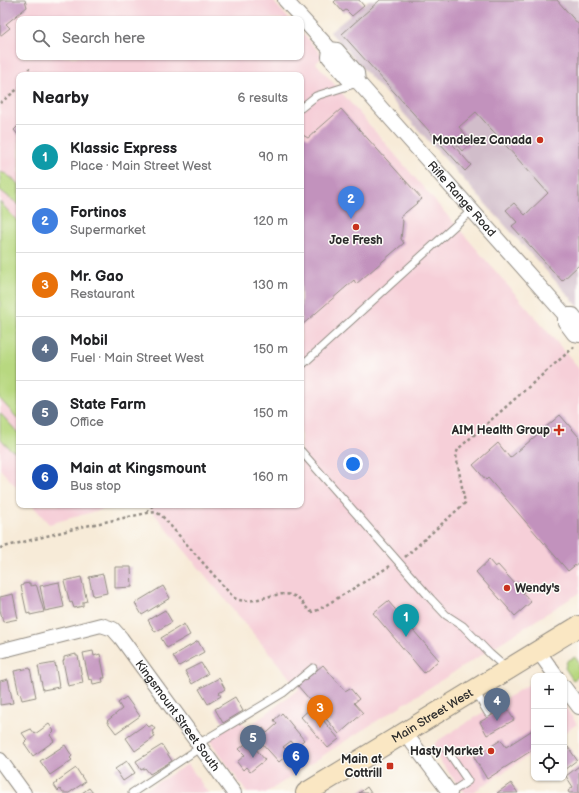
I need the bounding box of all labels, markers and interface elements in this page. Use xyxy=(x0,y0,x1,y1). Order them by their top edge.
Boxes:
search box xyxy=(16,16,304,60)
icon: search xyxy=(30,27,52,49)
text: Search here xyxy=(62,29,145,48)
text: Nearby xyxy=(32,88,89,108)
text: 6 results xyxy=(238,90,288,106)
place label: Mondelez Canada xyxy=(432,133,532,148)
marker: Mondelez Canada xyxy=(535,135,545,145)
text: Klassic Express xyxy=(70,139,177,158)
text: 1 xyxy=(42,149,48,165)
text: 90 m xyxy=(259,149,288,165)
text: Place · Main Street West xyxy=(70,158,212,174)
street label: Rifle Range Road xyxy=(424,158,499,240)
pin: 2 xyxy=(338,186,364,219)
text: Fortinos xyxy=(70,203,126,222)
text: 2 xyxy=(41,213,49,229)
text: 120 m xyxy=(253,213,288,229)
text: Supermarket xyxy=(70,222,146,238)
marker: Joe Fresh xyxy=(351,222,361,232)
place label: Joe Fresh xyxy=(329,233,383,248)
text: Mr. Gao xyxy=(70,267,123,286)
text: 3 xyxy=(41,277,49,293)
text: 130 m xyxy=(253,277,288,293)
text: Restaurant xyxy=(70,286,135,302)
text: Mobil xyxy=(70,331,108,350)
text: 4 xyxy=(41,341,49,357)
text: 150 m xyxy=(254,341,288,357)
text: Fuel · Main Street West xyxy=(70,350,204,366)
text: State Farm xyxy=(70,395,146,414)
text: 5 xyxy=(41,405,49,421)
text: 150 m xyxy=(254,405,288,421)
text: Office xyxy=(70,414,104,430)
place label: AIM Health Group xyxy=(451,423,550,438)
marker: AIM Health Group xyxy=(553,424,565,436)
your location xyxy=(343,454,363,474)
text: Main at Kingsmount xyxy=(70,459,206,478)
text: 6 xyxy=(41,469,49,485)
text: 160 m xyxy=(253,469,288,485)
text: Bus stop xyxy=(70,478,121,494)
place label: Wendy's xyxy=(515,581,560,596)
marker: Wendy's xyxy=(502,583,512,593)
pin: 1 xyxy=(393,604,419,637)
street label: Kingsmount Street South xyxy=(132,657,223,774)
map controls xyxy=(531,673,567,781)
button: + xyxy=(531,673,567,709)
street label: Main Street West xyxy=(389,685,476,746)
pin: 4 xyxy=(484,688,510,721)
pin: 3 xyxy=(307,695,333,728)
button: − xyxy=(531,709,567,745)
pin: 5 xyxy=(240,725,266,758)
pin: 6 xyxy=(283,743,309,776)
place label: Hasty Market xyxy=(410,744,483,759)
button: locate xyxy=(531,745,567,781)
marker: Hasty Market xyxy=(486,746,496,756)
place label: Main at Cottrill xyxy=(341,752,382,781)
marker: Main at Cottrill xyxy=(385,761,395,771)

